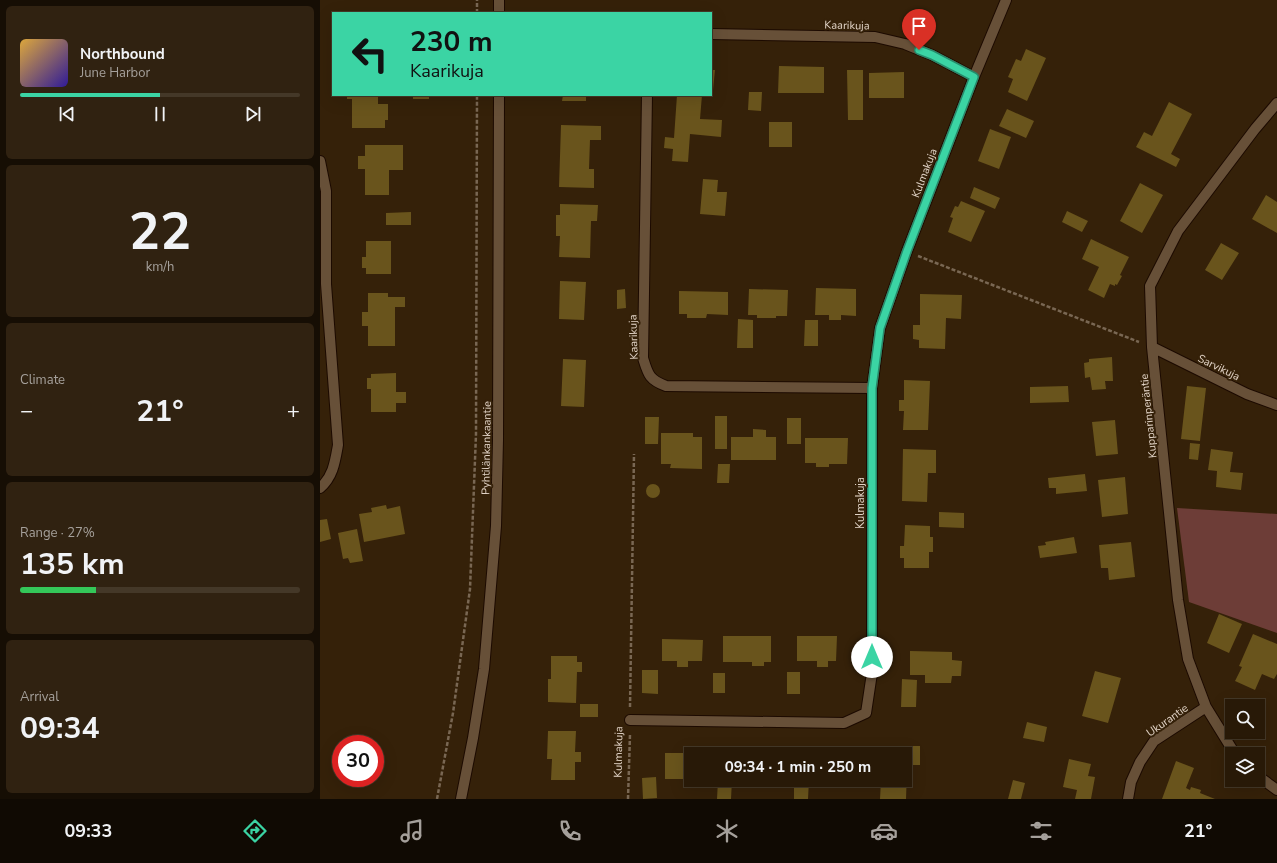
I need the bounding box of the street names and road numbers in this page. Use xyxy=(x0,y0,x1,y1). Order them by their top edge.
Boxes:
street label: Kaarikuja xyxy=(824,18,870,33)
street label: Kulmakuja xyxy=(908,146,941,200)
street label: Kaarikuja xyxy=(625,314,642,360)
street label: Sarvikuja xyxy=(1195,351,1243,384)
street label: Kupparinperäntie xyxy=(1137,373,1160,459)
street label: Pyhtilänkankaantie xyxy=(478,401,495,495)
street label: Kulmakuja xyxy=(853,477,868,529)
street label: Ukurantie xyxy=(1143,700,1191,740)
street label: Kulmakuja xyxy=(611,726,626,778)

